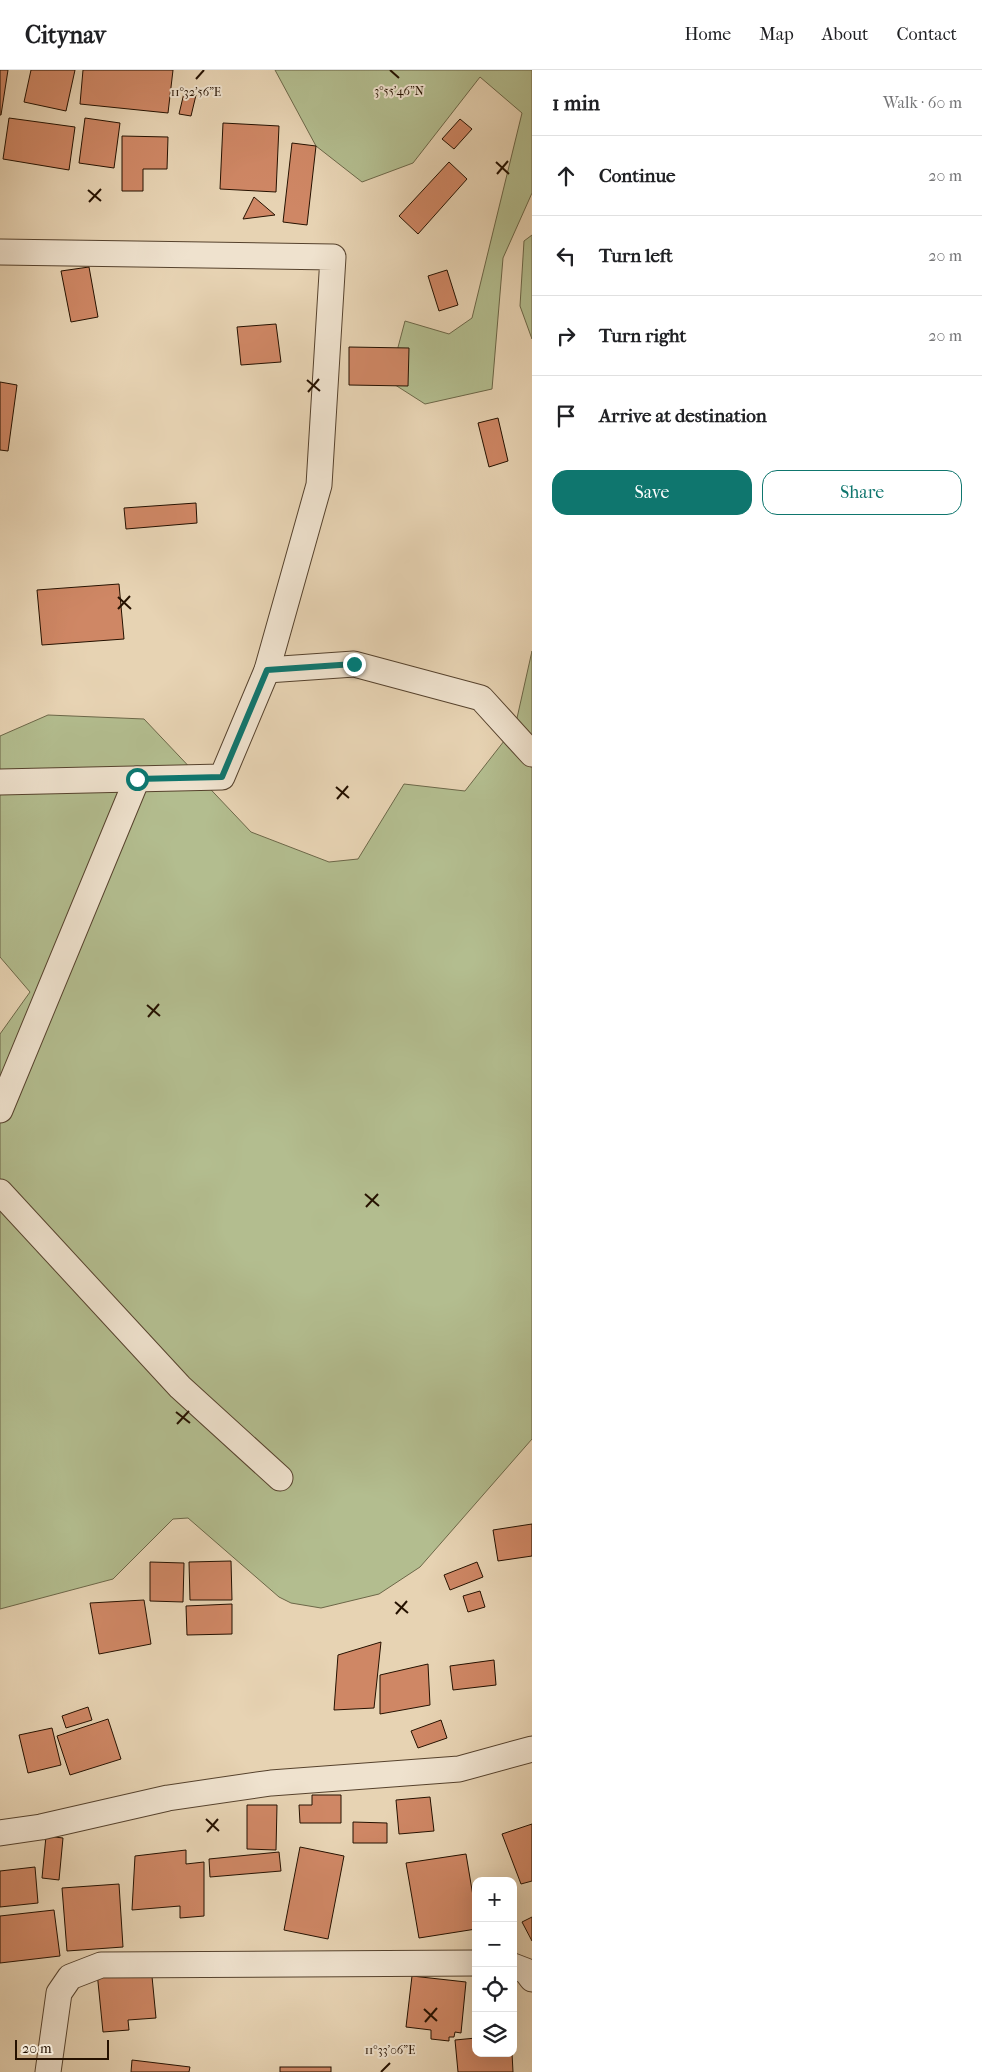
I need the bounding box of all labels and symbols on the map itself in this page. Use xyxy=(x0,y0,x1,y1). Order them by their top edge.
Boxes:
text: 3°55'46"N xyxy=(374,84,424,98)
text: 11°32'56"E xyxy=(171,85,221,99)
route end xyxy=(343,653,366,676)
route start xyxy=(126,768,149,791)
scale bar xyxy=(15,2037,109,2060)
text: 11°33'06"E xyxy=(365,2043,415,2057)

